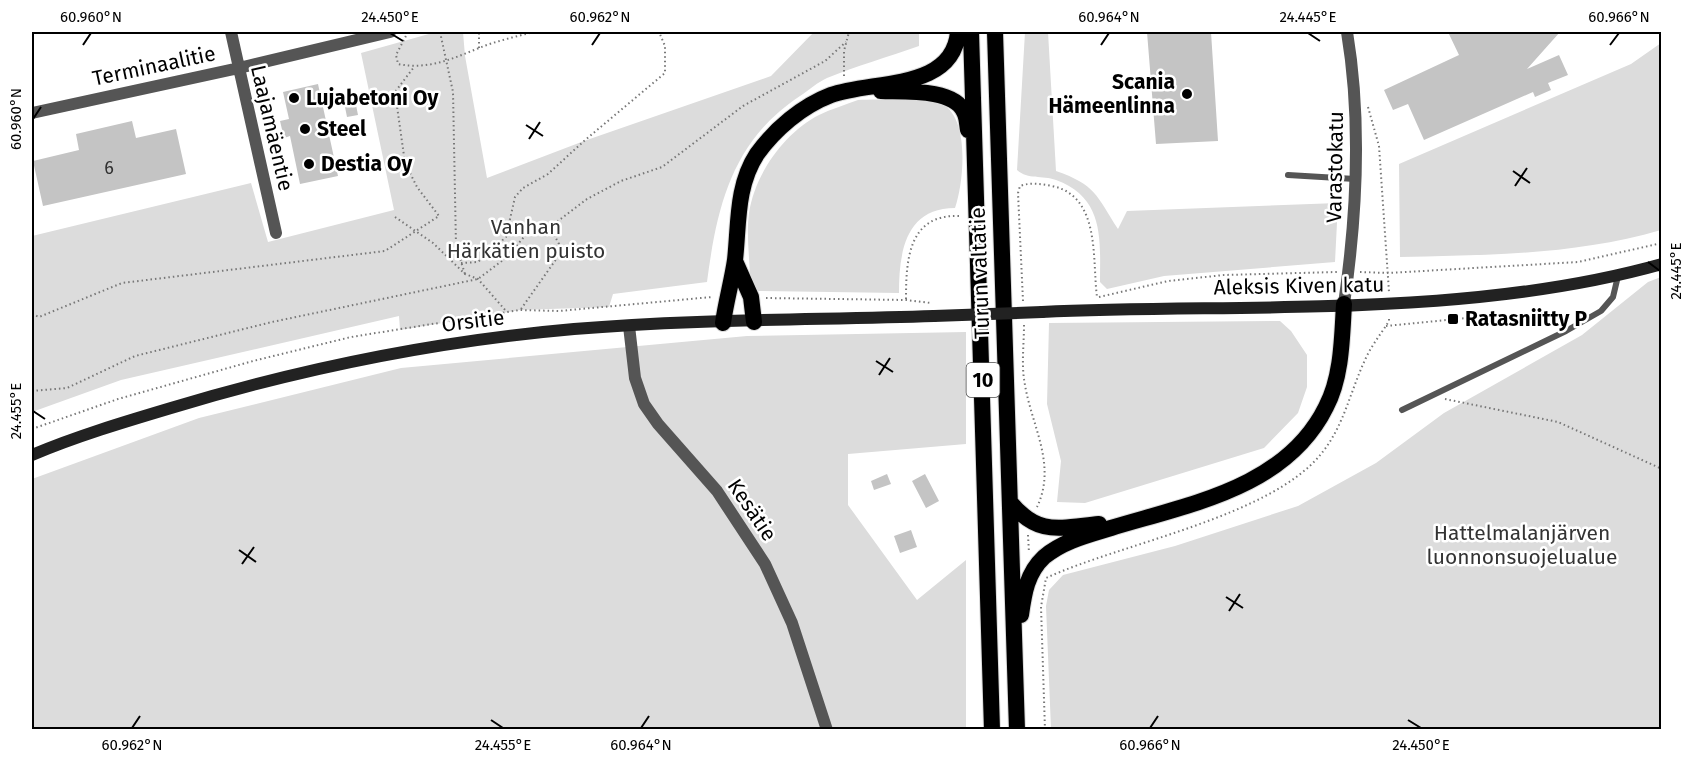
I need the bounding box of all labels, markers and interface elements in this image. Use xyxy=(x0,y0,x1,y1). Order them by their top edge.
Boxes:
text: 60.960°N xyxy=(60,8,122,26)
text: 24.450°E xyxy=(361,8,419,26)
text: 60.962°N xyxy=(570,8,630,26)
text: 60.964°N xyxy=(1078,8,1140,26)
text: 24.445°E xyxy=(1279,8,1337,26)
text: 60.966°N xyxy=(1588,8,1650,26)
street label: Terminaalitie xyxy=(90,40,218,92)
street label: Laajamäentie xyxy=(245,63,299,193)
place label: Scania Hämeenlinna xyxy=(1049,69,1175,119)
place label: Lujabetoni Oy xyxy=(306,85,439,111)
marker: Scania Hämeenlinna xyxy=(1180,87,1194,101)
text: 60.960°N xyxy=(7,88,25,150)
marker: Lujabetoni Oy xyxy=(287,91,301,105)
street label: Varastokatu xyxy=(1321,111,1349,223)
place label: Steel xyxy=(317,116,367,142)
marker: Steel xyxy=(298,122,312,136)
place label: Destia Oy xyxy=(321,151,412,177)
house number: 6 xyxy=(104,157,114,179)
marker: Destia Oy xyxy=(302,157,316,171)
street label: Turun valtatie xyxy=(965,207,995,339)
park label: Vanhan Härkätien puisto xyxy=(447,214,605,264)
text: 24.445°E xyxy=(1667,242,1685,300)
street label: Aleksis Kiven katu xyxy=(1213,272,1385,300)
street label: Orsitie xyxy=(440,304,506,338)
place label: Ratasniitty P xyxy=(1465,306,1587,332)
marker: Ratasniitty P xyxy=(1446,312,1460,326)
road number: 10 xyxy=(966,363,1000,397)
text: 24.455°E xyxy=(7,383,25,439)
street label: Kesätie xyxy=(722,474,782,546)
park label: Hattelmalanjärven luonnonsuojelualue xyxy=(1427,520,1617,570)
text: 60.962°N xyxy=(102,736,162,754)
text: 24.455°E xyxy=(475,736,531,754)
text: 60.964°N xyxy=(610,736,672,754)
text: 60.966°N xyxy=(1119,736,1181,754)
text: 24.450°E xyxy=(1392,736,1450,754)

